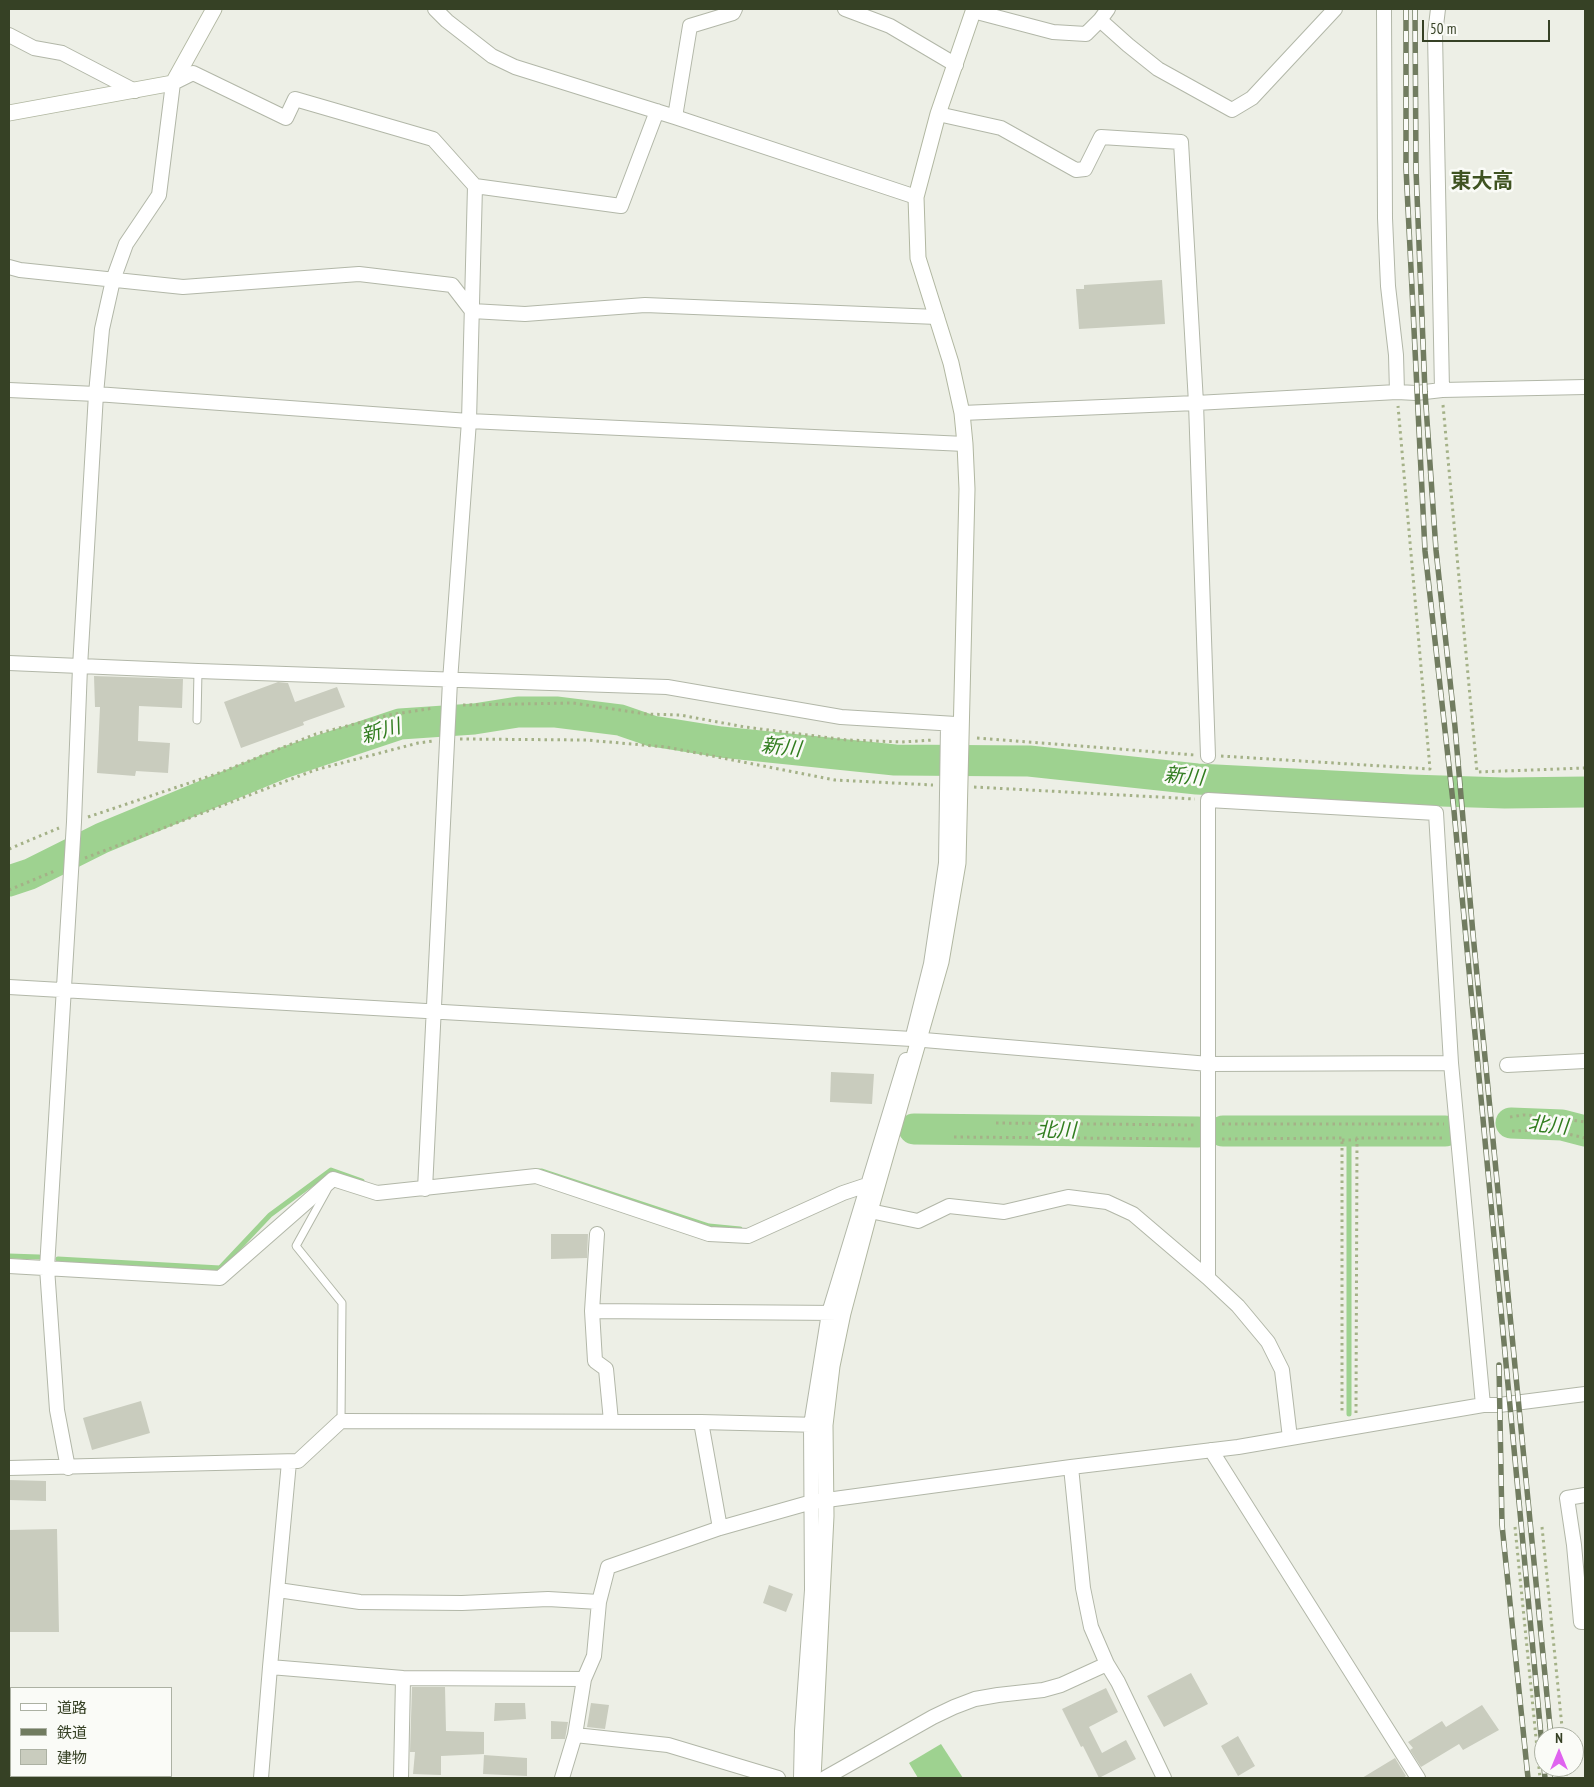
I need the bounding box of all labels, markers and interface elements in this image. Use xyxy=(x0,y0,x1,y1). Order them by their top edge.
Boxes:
scale bar xyxy=(1424,10,1552,42)
text: 50 m xyxy=(1430,19,1456,38)
district label: 東大高 xyxy=(1451,169,1513,195)
water label: 新川 xyxy=(358,715,404,749)
water label: 新川 xyxy=(760,734,802,762)
water label: 新川 xyxy=(1163,763,1205,791)
water label: 北川 xyxy=(1527,1112,1569,1140)
water label: 北川 xyxy=(1036,1119,1076,1143)
legend xyxy=(10,1687,172,1777)
text: 道路 xyxy=(57,1698,87,1717)
text: 鉄道 xyxy=(57,1723,87,1742)
north arrow xyxy=(1534,1727,1584,1777)
text: N xyxy=(1555,1729,1563,1747)
text: 建物 xyxy=(57,1748,87,1767)

